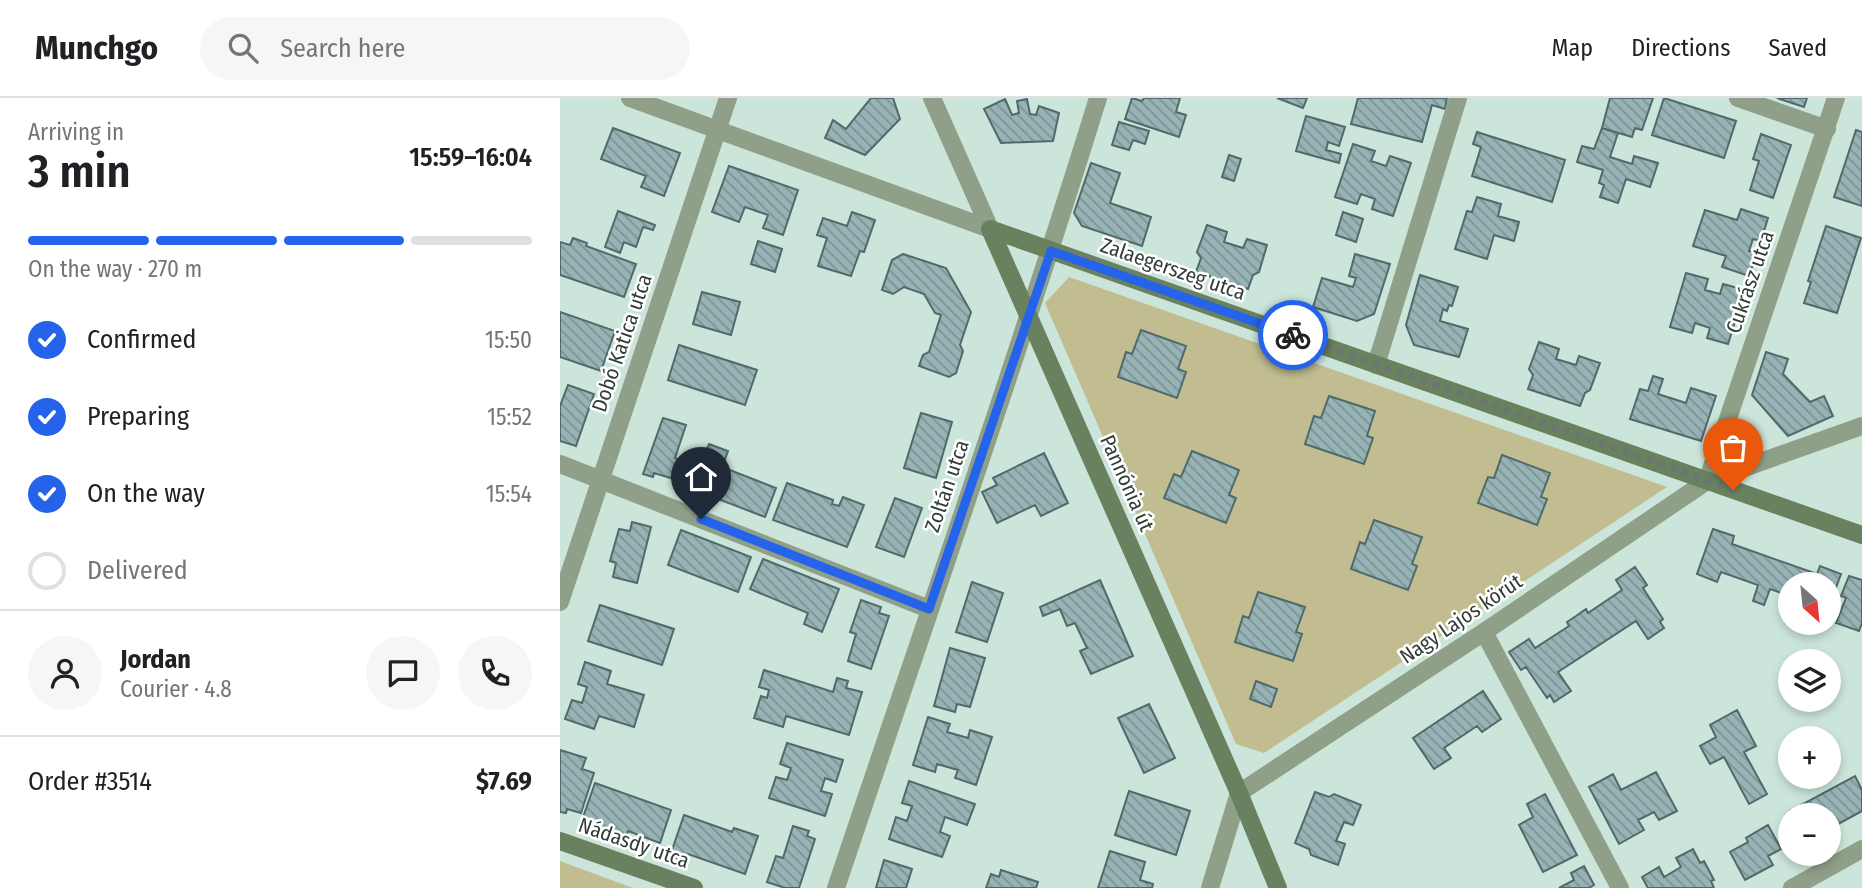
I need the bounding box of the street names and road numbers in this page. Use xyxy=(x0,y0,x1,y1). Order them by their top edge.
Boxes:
street label: Cukrász utca xyxy=(1720,227,1780,337)
street label: Zalaegerszeg utca xyxy=(1097,232,1249,306)
street label: Dobó Katica utca xyxy=(586,270,658,416)
street label: Pannónia út xyxy=(1094,431,1160,535)
street label: Zoltán utca xyxy=(919,437,975,535)
street label: Nagy Lajos körút xyxy=(1395,568,1527,670)
street label: Nádasdy utca xyxy=(575,812,693,874)

